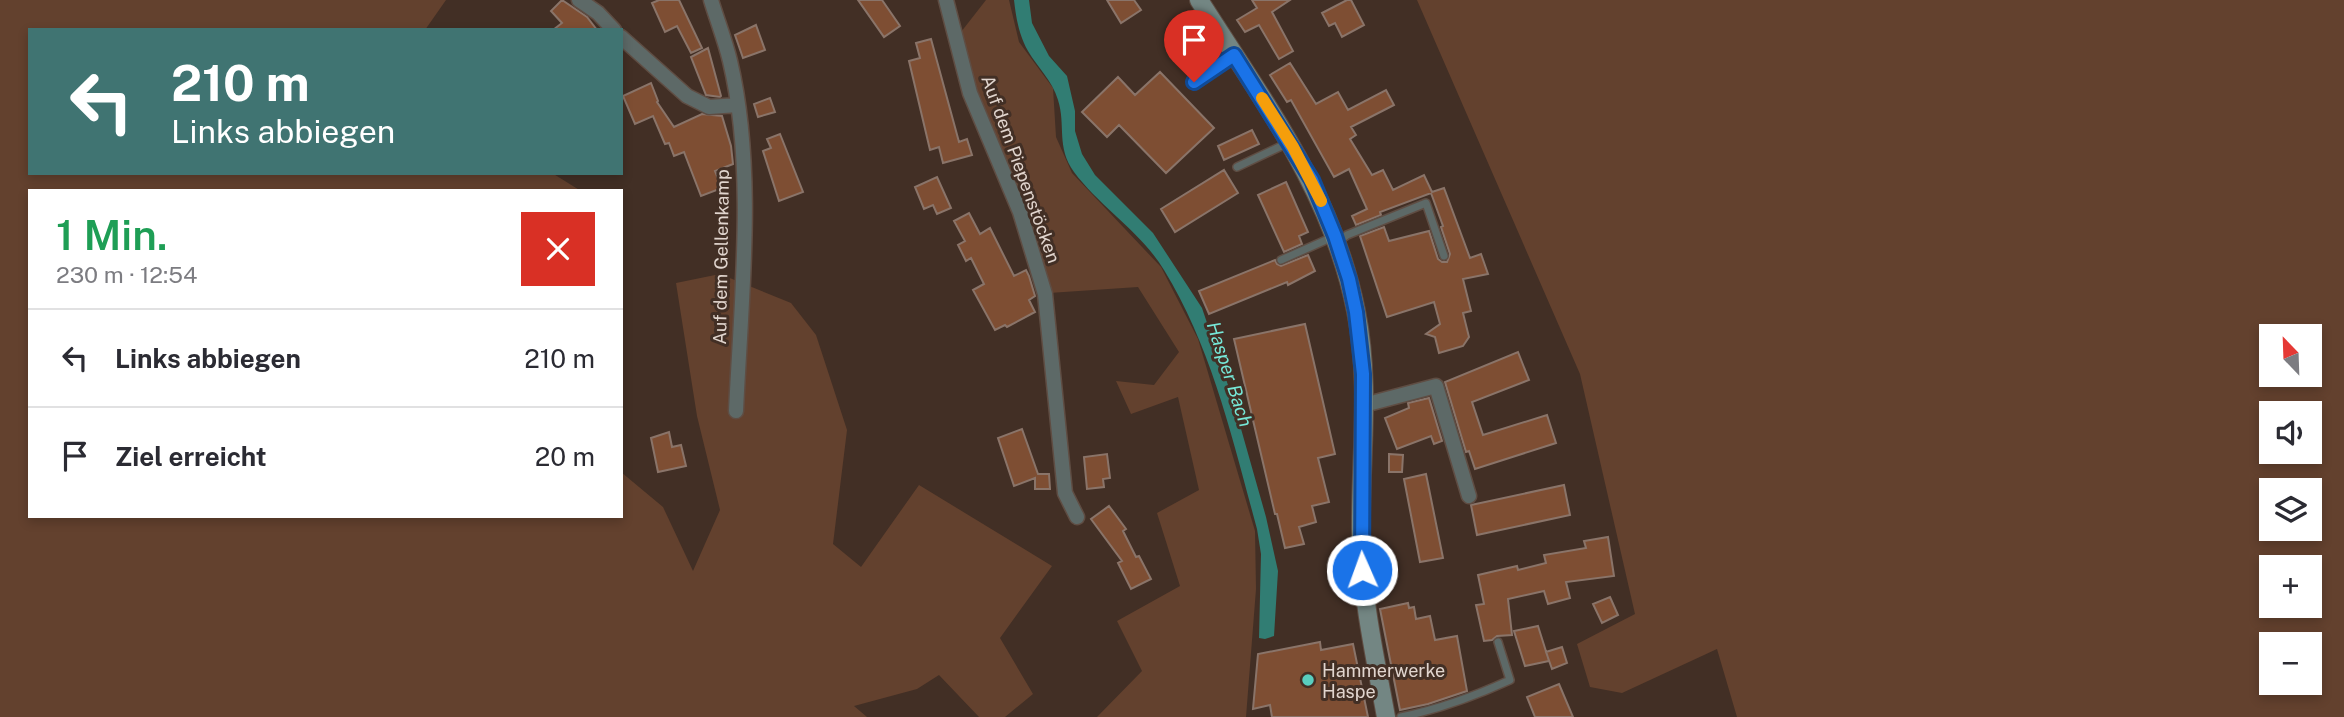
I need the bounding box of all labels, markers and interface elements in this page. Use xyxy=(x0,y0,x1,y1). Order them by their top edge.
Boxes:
pin xyxy=(1164,10,1224,82)
icon: arrive xyxy=(1175,21,1213,59)
text: 210 m xyxy=(171,54,310,112)
icon: left xyxy=(56,56,147,147)
street label: Auf dem Piepenstöcken xyxy=(977,72,1065,266)
text: Links abbiegen xyxy=(171,113,395,150)
street label: Auf dem Gellenkamp xyxy=(709,169,733,345)
text: 1 Min. xyxy=(56,210,167,259)
button: close xyxy=(521,212,595,286)
text: 230 m · 12:54 xyxy=(56,261,197,288)
water label: Hasper Bach xyxy=(1203,319,1257,429)
north arrow xyxy=(2259,324,2322,387)
map controls xyxy=(2259,324,2322,695)
icon: left xyxy=(56,339,94,377)
text: Links abbiegen xyxy=(115,343,301,374)
text: 210 m xyxy=(524,343,595,374)
button: sound xyxy=(2259,401,2322,464)
icon: arrive xyxy=(56,437,94,475)
text: Ziel erreicht xyxy=(115,441,267,472)
text: 20 m xyxy=(535,441,595,472)
button: layers xyxy=(2259,478,2322,541)
position arrow xyxy=(1325,533,1399,607)
button: + xyxy=(2259,555,2322,618)
button: − xyxy=(2259,632,2322,695)
place label: Hammerwerke Haspe xyxy=(1322,660,1445,702)
marker: Hammerwerke Haspe xyxy=(1300,672,1316,688)

